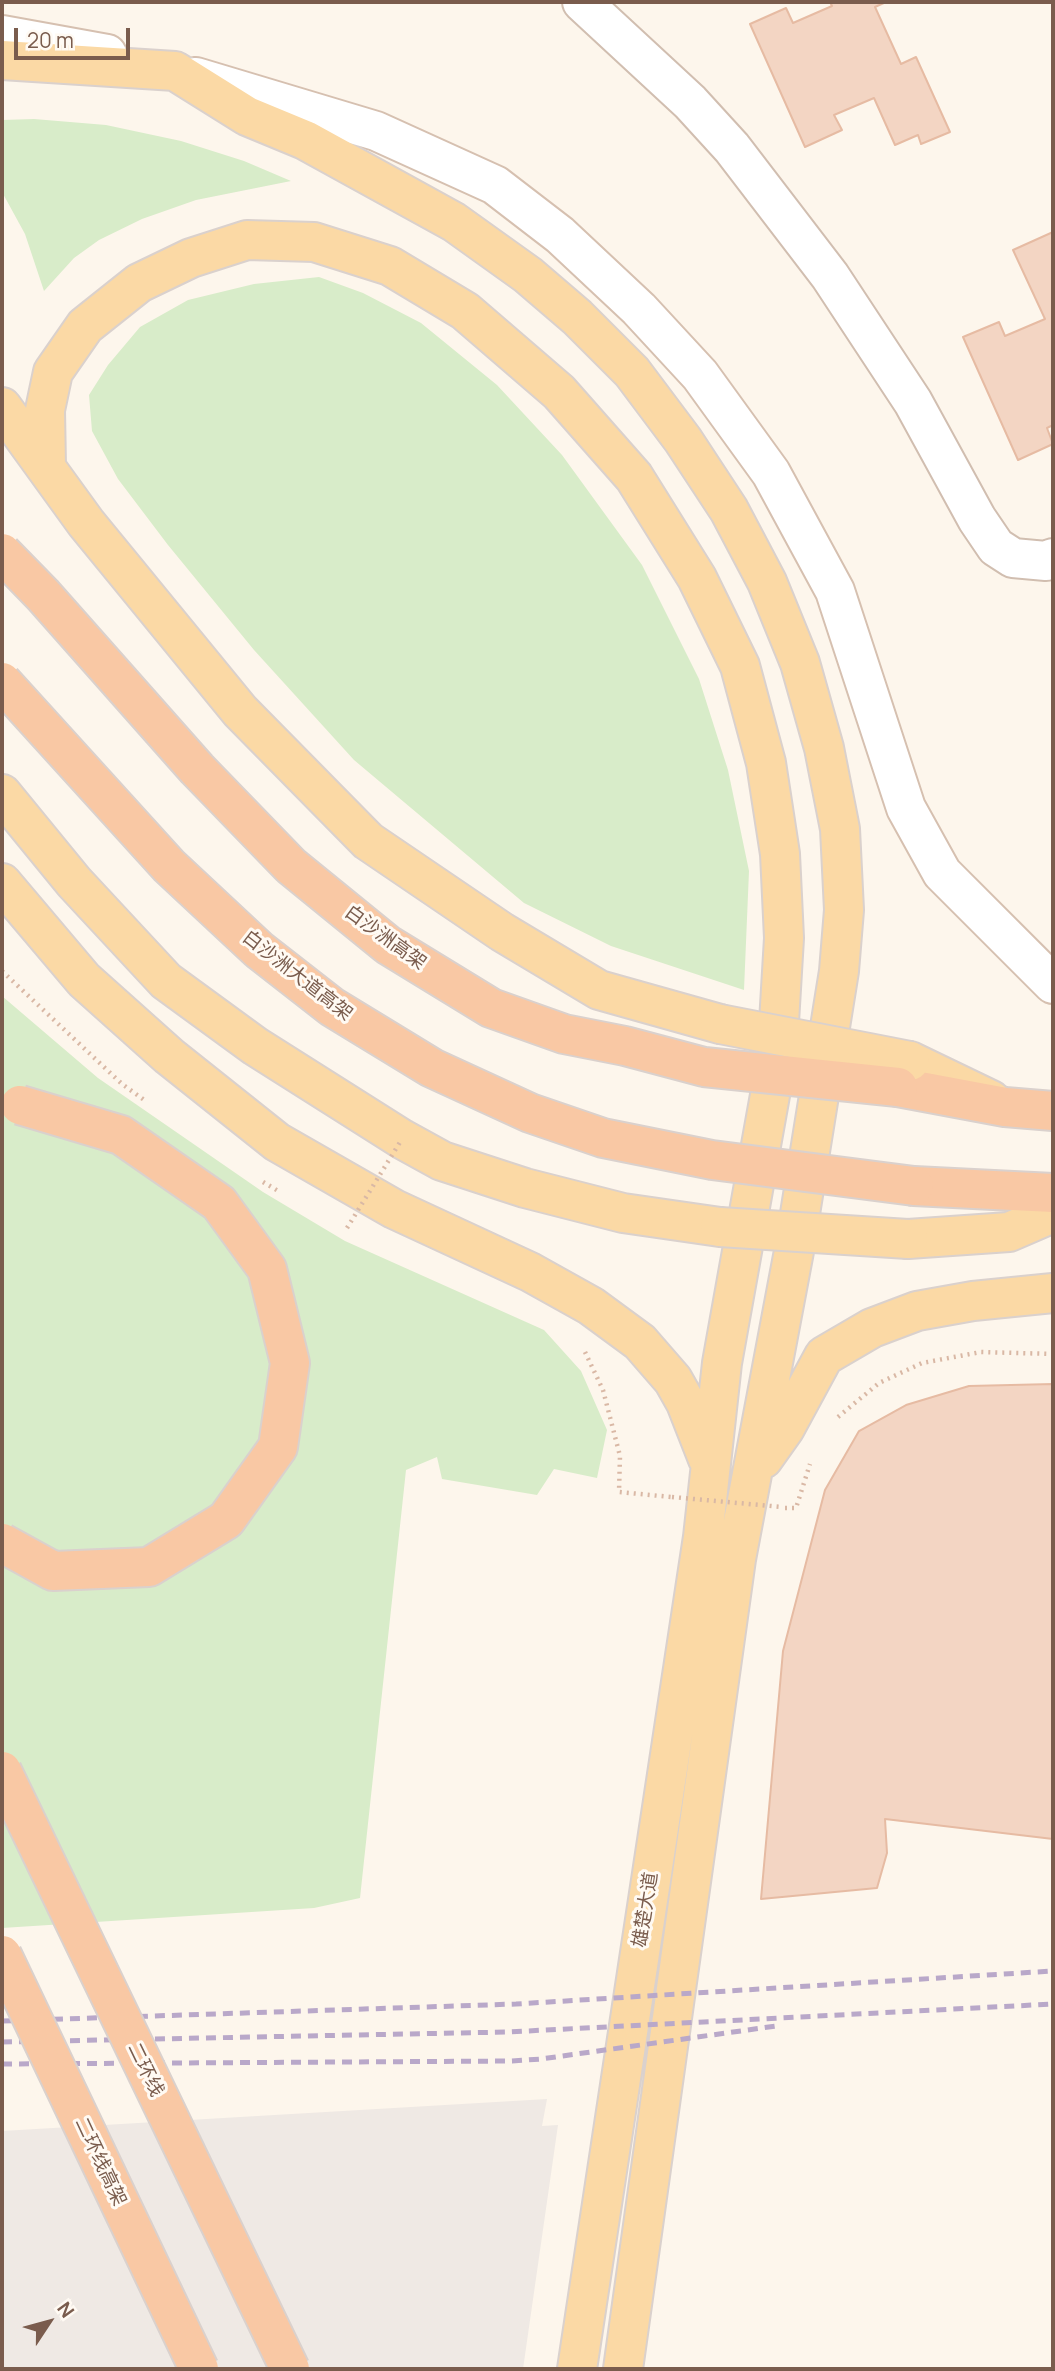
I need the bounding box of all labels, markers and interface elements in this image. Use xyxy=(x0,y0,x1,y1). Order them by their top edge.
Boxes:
scale bar xyxy=(18,14,133,58)
text: 20 m xyxy=(27,26,74,54)
street label: 白沙洲高架 xyxy=(340,901,430,975)
street label: 白沙洲大道高架 xyxy=(238,926,356,1026)
street label: 雄楚大道 xyxy=(629,1871,663,1949)
street label: 二环线 xyxy=(122,2039,168,2101)
street label: 二环线高架 xyxy=(70,2114,130,2210)
north arrow xyxy=(14,2287,84,2357)
text: N xyxy=(51,2296,81,2323)

